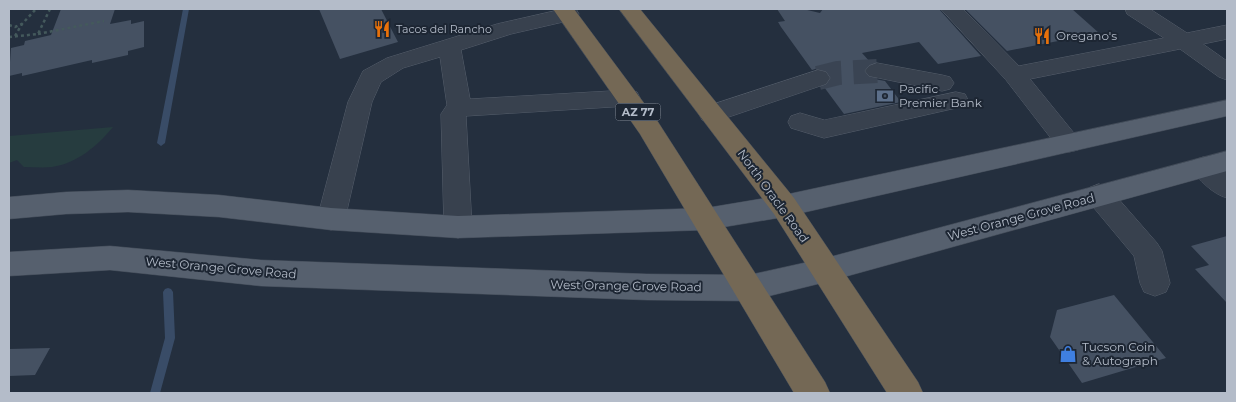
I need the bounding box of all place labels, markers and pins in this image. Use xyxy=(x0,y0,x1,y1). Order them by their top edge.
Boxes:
restaurant icon: Tacos del Rancho xyxy=(372,19,392,39)
place label: Tacos del Rancho xyxy=(396,22,492,36)
restaurant icon: Oregano's xyxy=(1032,26,1052,46)
place label: Oregano's xyxy=(1056,28,1117,43)
place label: Pacific Premier Bank xyxy=(899,81,983,110)
bank icon: Pacific Premier Bank xyxy=(875,86,895,106)
place label: Tucson Coin & Autograph xyxy=(1082,339,1158,368)
shop icon: Tucson Coin & Autograph xyxy=(1058,344,1078,364)

